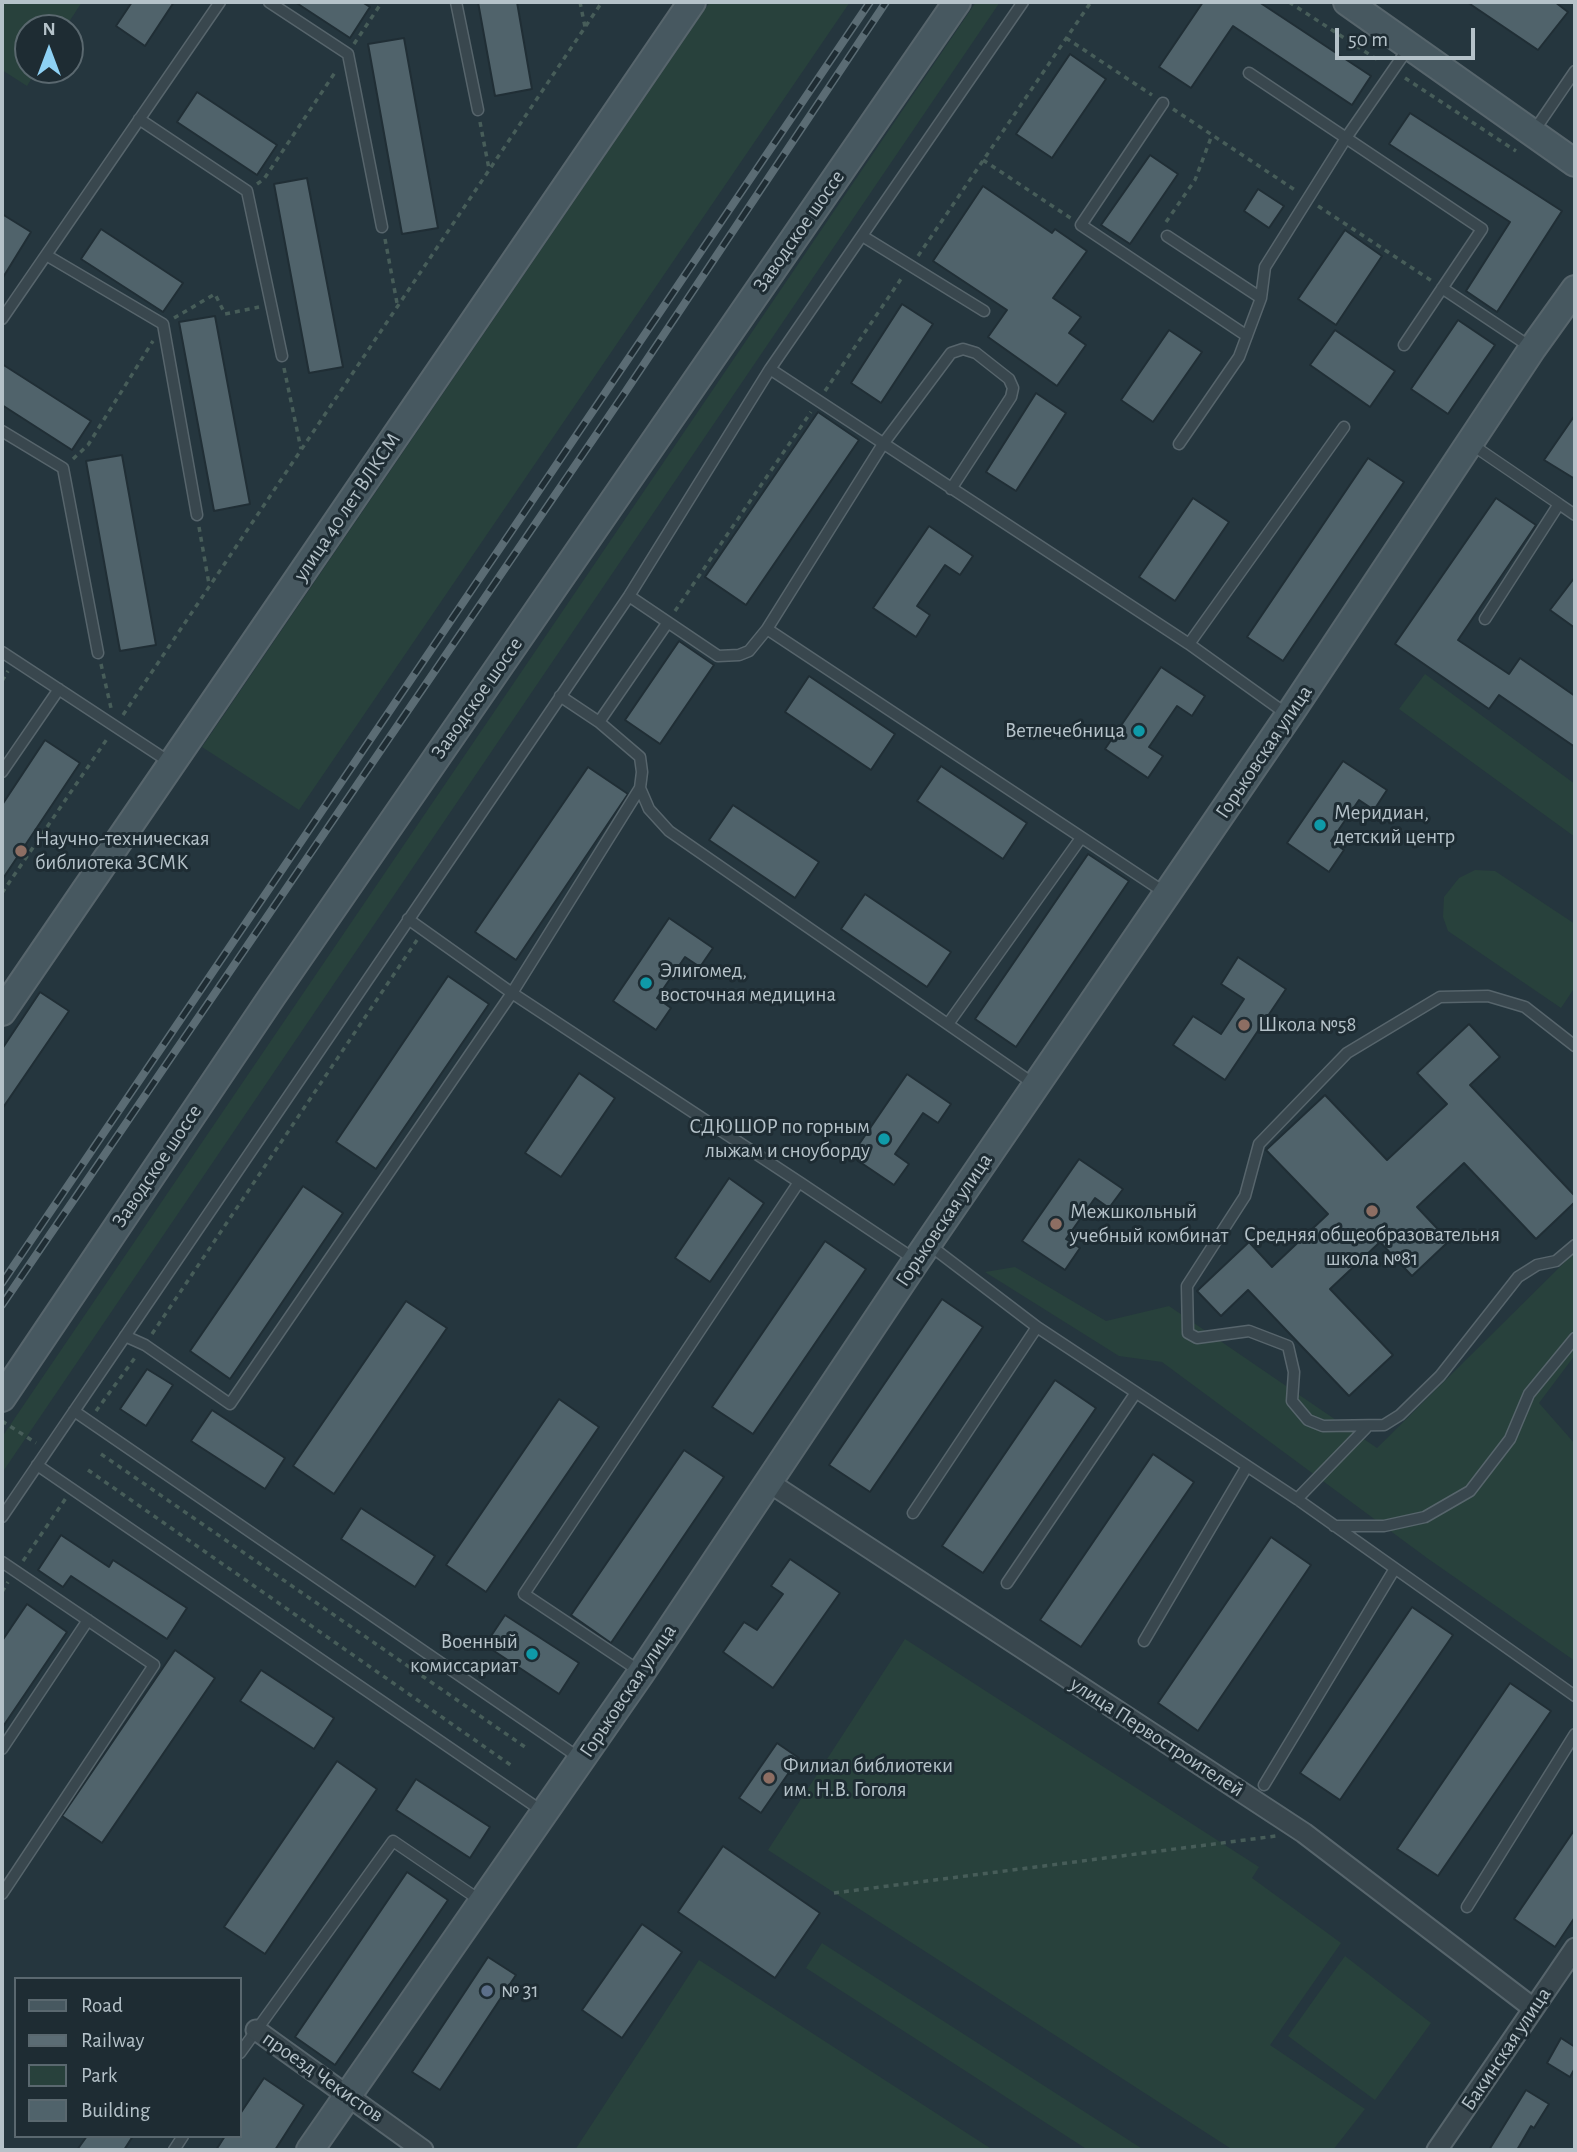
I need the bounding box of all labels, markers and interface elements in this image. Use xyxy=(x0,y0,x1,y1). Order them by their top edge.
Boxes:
north arrow xyxy=(14,14,84,84)
scale bar xyxy=(1339,14,1479,58)
text: N xyxy=(42,20,56,39)
text: 50 m xyxy=(1348,29,1388,50)
street label: Заводское шоссе xyxy=(748,165,850,297)
street label: улица 40 лет ВЛКСМ xyxy=(288,428,406,586)
street label: Заводское шоссе xyxy=(426,632,528,764)
street label: Горьковская улица xyxy=(1210,680,1318,824)
place label: Ветлечебница xyxy=(1005,718,1125,744)
marker: Ветлечебница xyxy=(1131,723,1147,739)
place label: Меридиан, детский центр xyxy=(1334,800,1455,850)
marker: Меридиан, детский центр xyxy=(1312,817,1328,833)
place label: Научно-техническая библиотека ЗСМК xyxy=(35,826,210,876)
marker: Научно-техническая библиотека ЗСМК xyxy=(13,843,29,859)
place label: Элигомед, восточная медицина xyxy=(660,958,836,1008)
marker: Элигомед, восточная медицина xyxy=(638,975,654,991)
place label: Школа №58 xyxy=(1258,1012,1357,1038)
marker: Школа №58 xyxy=(1236,1017,1252,1033)
street label: Заводское шоссе xyxy=(107,1100,207,1232)
place label: СДЮШОР по горным лыжам и сноуборду xyxy=(689,1114,870,1164)
marker: СДЮШОР по горным лыжам и сноуборду xyxy=(876,1131,892,1147)
street label: Горьковская улица xyxy=(890,1148,998,1292)
place label: Межшкольный учебный комбинат xyxy=(1070,1199,1228,1249)
marker: Средняя общеобразовательня школа №81 xyxy=(1364,1203,1380,1219)
marker: Межшкольный учебный комбинат xyxy=(1048,1216,1064,1232)
place label: Средняя общеобразовательня школа №81 xyxy=(1244,1222,1500,1272)
street label: Горьковская улица xyxy=(574,1619,682,1763)
place label: Военный комиссариат xyxy=(410,1629,518,1679)
marker: Военный комиссариат xyxy=(524,1646,540,1662)
street label: улица Первостроителей xyxy=(1065,1671,1249,1803)
place label: Филиал библиотеки им. Н.В. Гоголя xyxy=(783,1753,953,1803)
marker: Филиал библиотеки им. Н.В. Гоголя xyxy=(761,1770,777,1786)
legend xyxy=(14,1977,242,2138)
place label: № 31 xyxy=(501,1978,539,2004)
marker: № 31 xyxy=(479,1983,495,1999)
street label: Бакинская улица xyxy=(1455,1983,1557,2115)
text: Road xyxy=(81,1995,123,2016)
street label: проезд Чекистов xyxy=(258,2026,388,2128)
text: Railway xyxy=(81,2030,144,2051)
text: Park xyxy=(81,2065,117,2086)
text: Building xyxy=(81,2100,150,2121)

